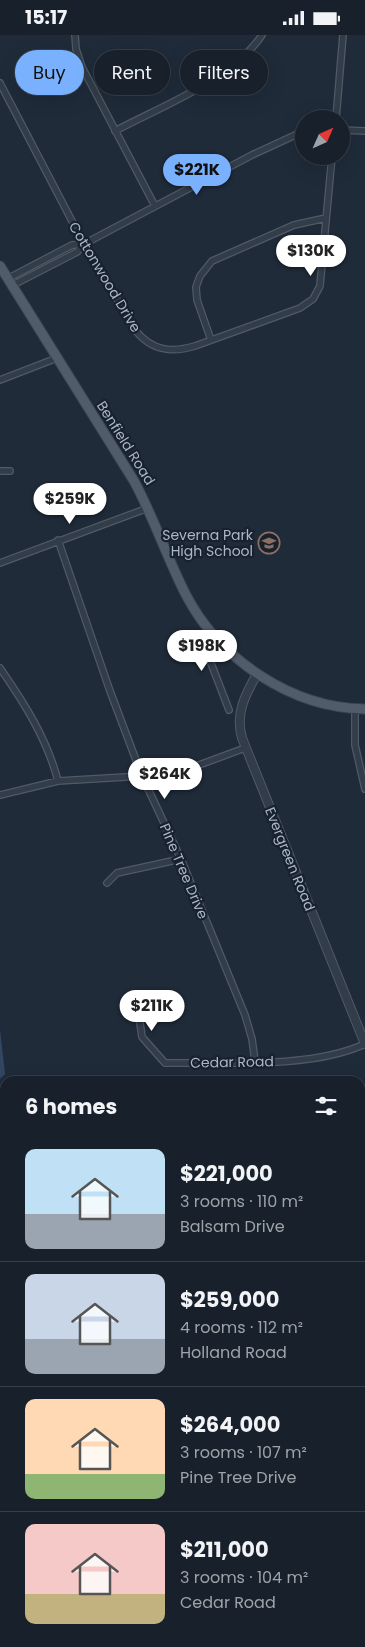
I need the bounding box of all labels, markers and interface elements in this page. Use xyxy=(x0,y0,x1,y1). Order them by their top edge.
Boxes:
text: 15:17 xyxy=(25,4,67,31)
chip: Buy xyxy=(15,50,84,95)
chip: Rent xyxy=(94,50,170,95)
chip: Filters xyxy=(180,50,268,95)
north arrow xyxy=(295,110,350,165)
map controls xyxy=(295,110,350,165)
pin: $221K xyxy=(162,154,232,196)
text: $221K xyxy=(174,158,220,181)
street label: Cottonwood Drive xyxy=(64,218,146,336)
pin: $130K xyxy=(276,235,346,277)
text: $130K xyxy=(287,239,335,262)
street label: Benfield Road xyxy=(92,397,160,489)
pin: $259K xyxy=(35,483,105,525)
text: $259K xyxy=(44,487,96,510)
place label: Severna Park High School xyxy=(162,525,254,561)
school or university icon: Severna Park High School xyxy=(257,531,281,555)
pin: $198K xyxy=(167,629,237,672)
text: $198K xyxy=(178,634,226,657)
pin: $264K xyxy=(130,757,200,800)
text: $264K xyxy=(139,762,191,785)
street label: Evergreen Road xyxy=(260,804,320,914)
street label: Pine Tree Drive xyxy=(155,820,213,922)
pin: $211K xyxy=(117,989,187,1032)
text: $211K xyxy=(131,994,173,1017)
street label: Cedar Road xyxy=(190,1051,274,1073)
text: 6 homes xyxy=(25,1092,117,1121)
icon: filters xyxy=(312,1092,340,1120)
text: $221,000 xyxy=(180,1159,273,1188)
icon: home xyxy=(65,1169,125,1229)
text: 3 rooms · 110 m² xyxy=(180,1190,303,1213)
text: Balsam Drive xyxy=(180,1215,285,1238)
text: $259,000 xyxy=(180,1285,279,1314)
icon: home xyxy=(65,1294,125,1354)
text: 4 rooms · 112 m² xyxy=(180,1316,303,1339)
text: Holland Road xyxy=(180,1341,287,1364)
text: $264,000 xyxy=(180,1410,281,1439)
icon: home xyxy=(65,1419,125,1479)
text: 3 rooms · 107 m² xyxy=(180,1441,307,1464)
text: Pine Tree Drive xyxy=(180,1466,296,1489)
text: $211,000 xyxy=(180,1535,269,1564)
icon: home xyxy=(65,1544,125,1604)
text: 3 rooms · 104 m² xyxy=(180,1566,308,1589)
text: Cedar Road xyxy=(180,1591,276,1614)

